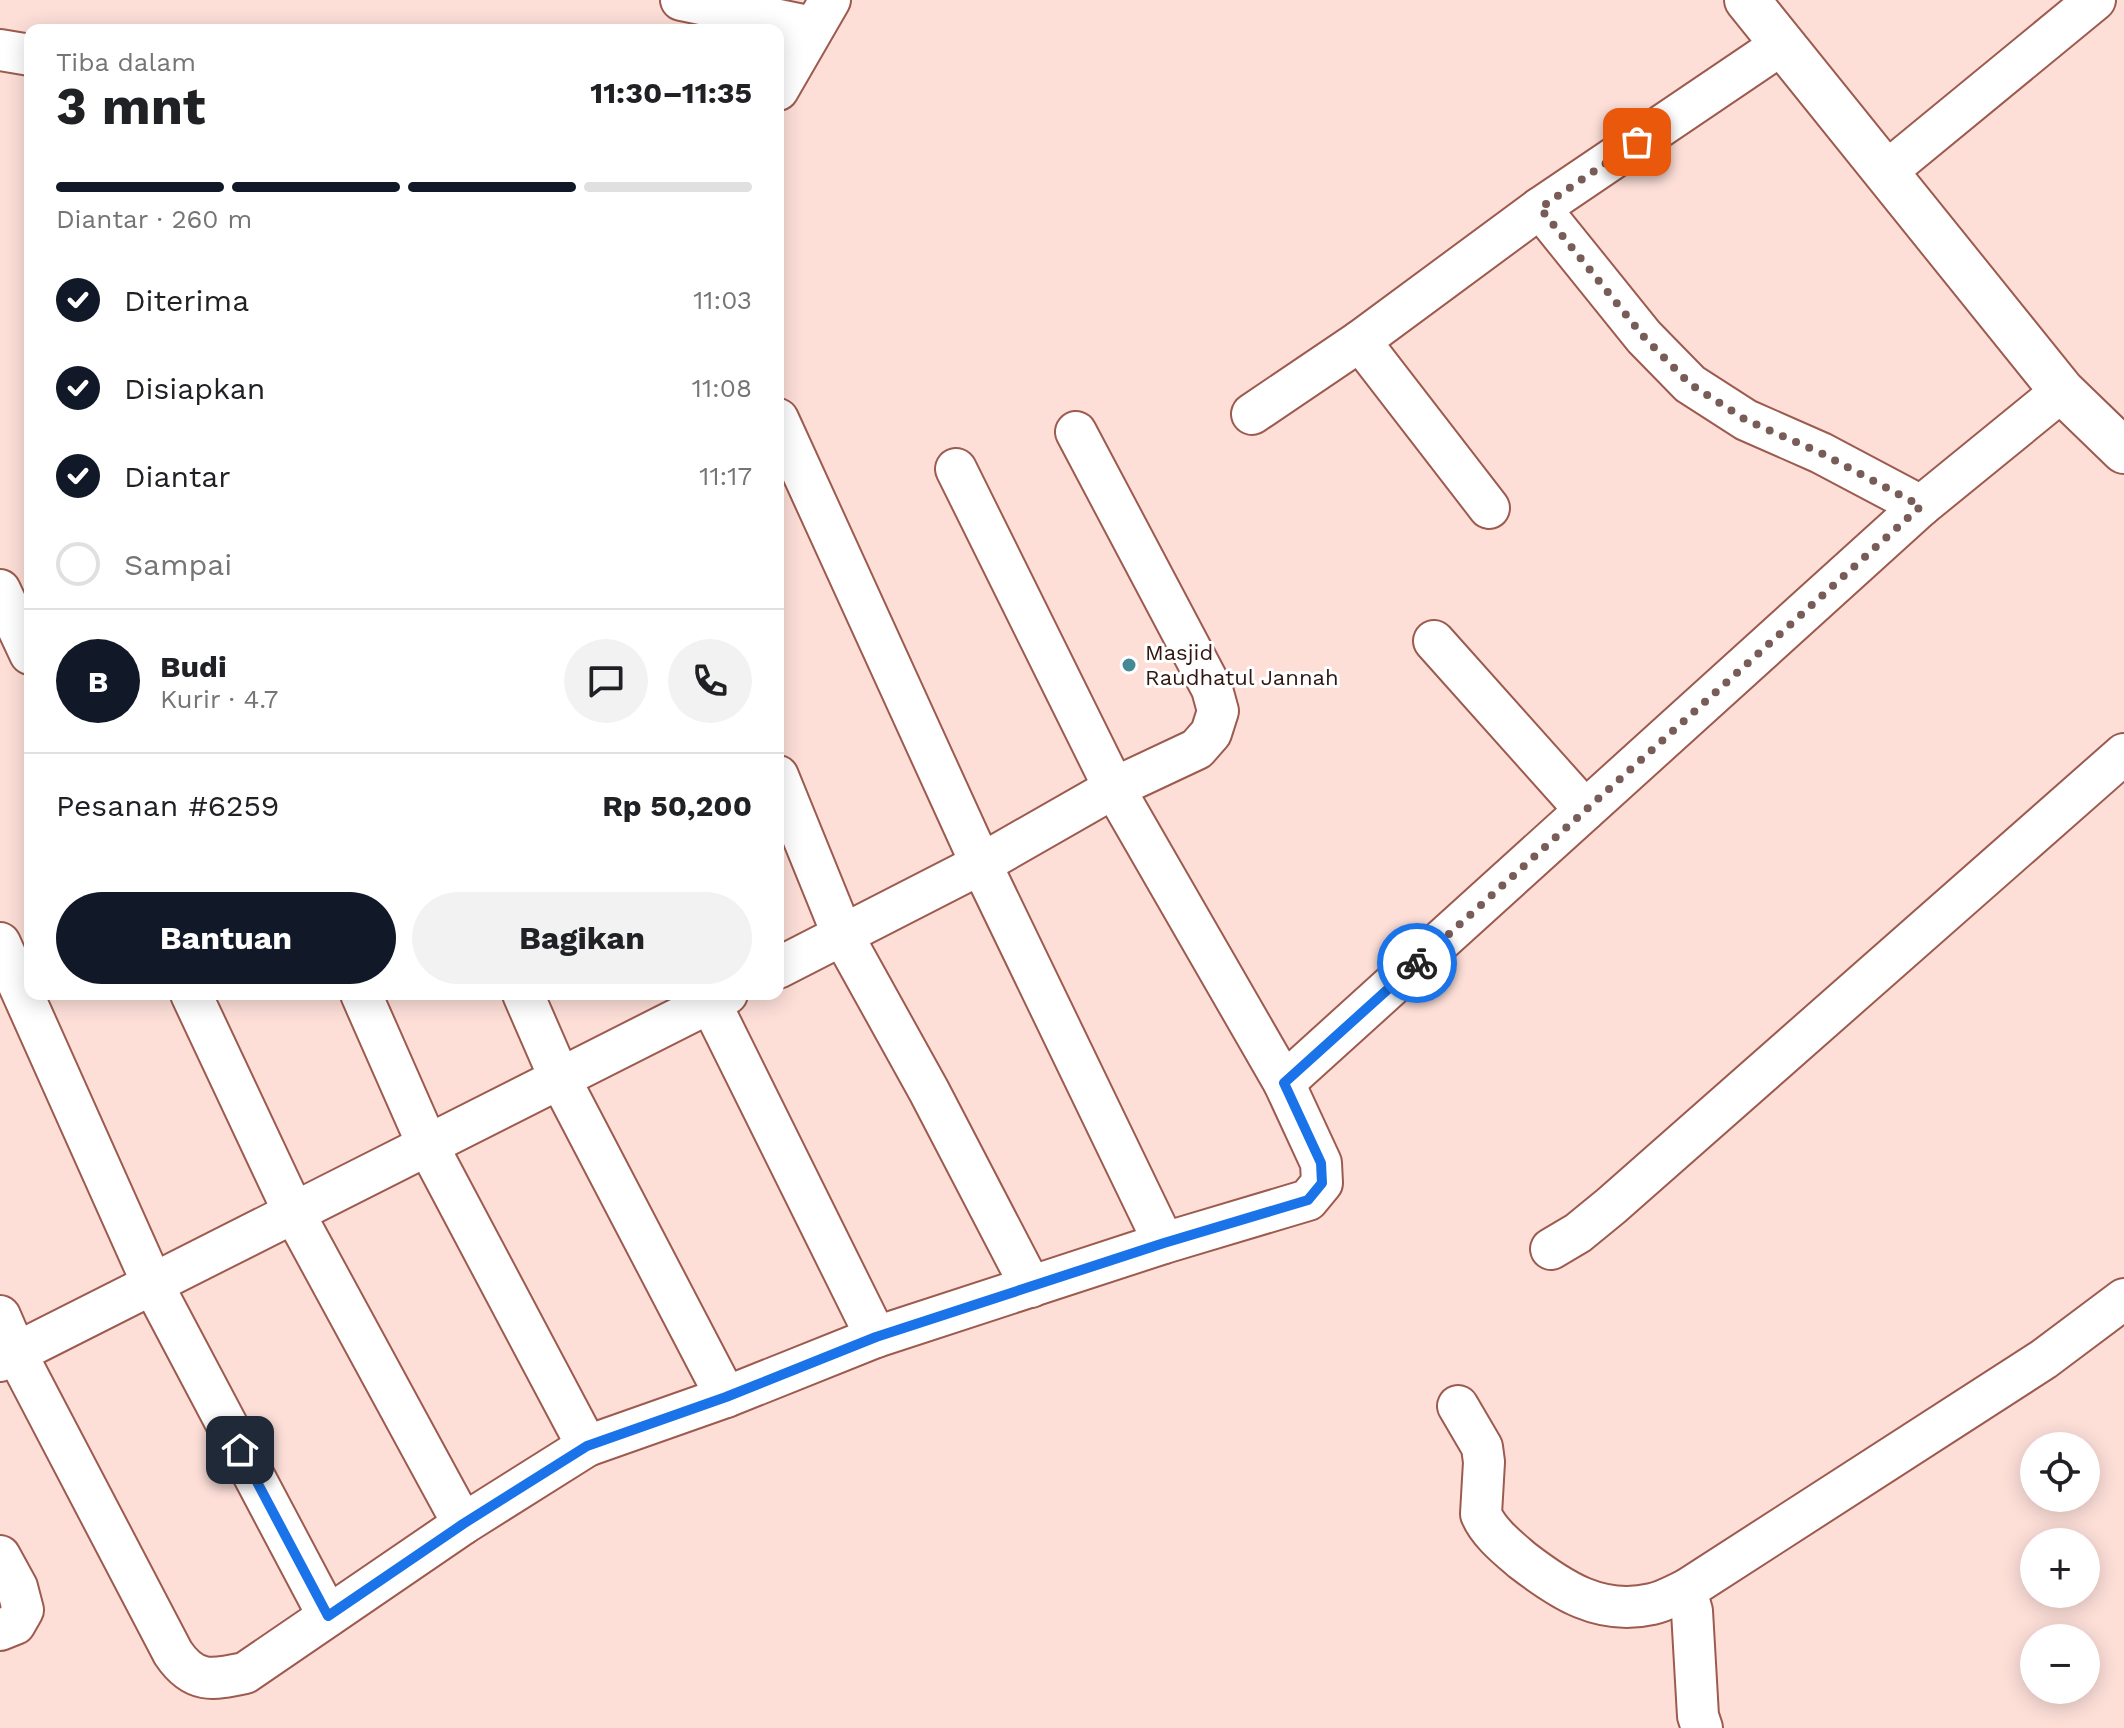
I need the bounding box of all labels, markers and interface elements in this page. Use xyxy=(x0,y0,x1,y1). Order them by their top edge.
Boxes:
text: Tiba dalam xyxy=(56,47,196,77)
text: 11:30–11:35 xyxy=(590,75,752,110)
text: 3 mnt xyxy=(56,76,205,137)
pin xyxy=(1603,108,1671,176)
icon: bag xyxy=(1615,120,1659,164)
text: Diantar · 260 m xyxy=(56,204,252,234)
icon: check xyxy=(56,278,100,322)
text: Diterima xyxy=(124,283,249,318)
text: 11:03 xyxy=(693,285,752,315)
icon: check xyxy=(56,366,100,410)
text: Disiapkan xyxy=(124,371,265,406)
text: 11:08 xyxy=(692,373,752,403)
icon: check xyxy=(56,454,100,498)
text: Diantar xyxy=(124,459,231,494)
text: 11:17 xyxy=(699,461,752,491)
text: Sampai xyxy=(124,547,232,582)
button: chat xyxy=(564,639,648,723)
button: phone xyxy=(668,639,752,723)
place label: Masjid Raudhatul Jannah xyxy=(1145,640,1339,690)
text: Budi xyxy=(160,649,227,684)
marker: Masjid Raudhatul Jannah xyxy=(1120,656,1138,674)
text: B xyxy=(88,664,108,699)
text: Kurir · 4.7 xyxy=(160,684,278,714)
text: Pesanan #6259 xyxy=(56,788,279,823)
text: Rp 50,200 xyxy=(602,788,752,823)
button: Bantuan xyxy=(56,892,396,984)
button: Bagikan xyxy=(412,892,752,984)
courier xyxy=(1377,923,1457,1003)
icon: bike xyxy=(1395,941,1439,985)
pin xyxy=(206,1416,274,1484)
icon: home xyxy=(218,1428,262,1472)
map controls xyxy=(2020,1432,2100,1704)
button: locate xyxy=(2020,1432,2100,1512)
button: + xyxy=(2020,1528,2100,1608)
button: − xyxy=(2020,1624,2100,1704)

